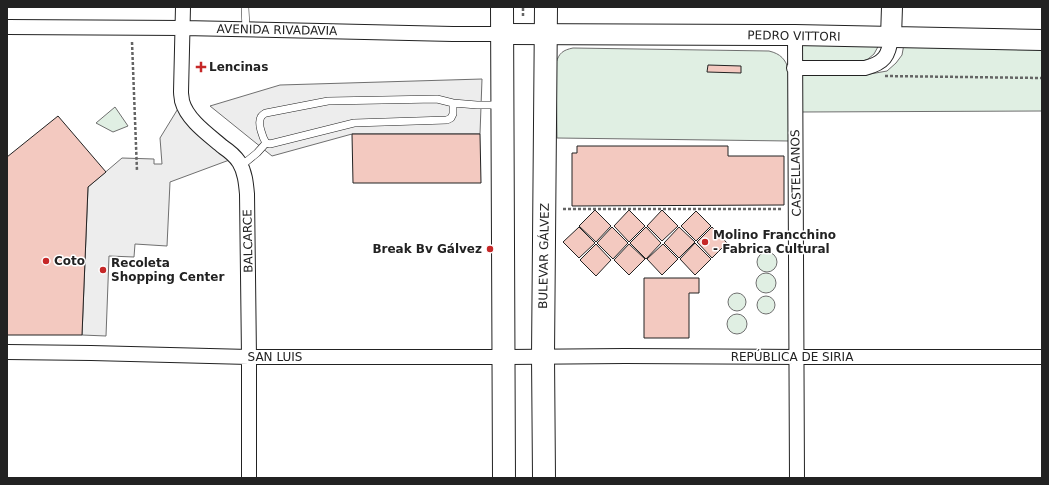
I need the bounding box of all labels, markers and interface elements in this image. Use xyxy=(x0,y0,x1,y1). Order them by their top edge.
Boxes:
street label: AVENIDA RIVADAVIA xyxy=(217,22,338,38)
street label: PEDRO VITTORI xyxy=(747,28,841,44)
place label: Lencinas xyxy=(209,60,268,74)
marker: Lencinas xyxy=(196,62,206,72)
street label: CASTELLANOS xyxy=(788,129,804,217)
street label: BULEVAR GÁLVEZ xyxy=(535,203,552,309)
street label: BALCARCE xyxy=(240,209,256,273)
place label: Molino Francchino - Fabrica Cultural xyxy=(713,228,836,256)
marker: Molino Francchino - Fabrica Cultural xyxy=(700,237,710,247)
place label: Break Bv Gálvez xyxy=(372,242,482,256)
marker: Break Bv Gálvez xyxy=(485,244,495,254)
place label: Coto xyxy=(54,254,85,268)
marker: Coto xyxy=(41,256,51,266)
place label: Recoleta Shopping Center xyxy=(111,256,224,284)
marker: Recoleta Shopping Center xyxy=(98,265,108,275)
street label: REPÚBLICA DE SIRIA xyxy=(731,349,854,364)
street label: SAN LUIS xyxy=(248,350,302,364)

